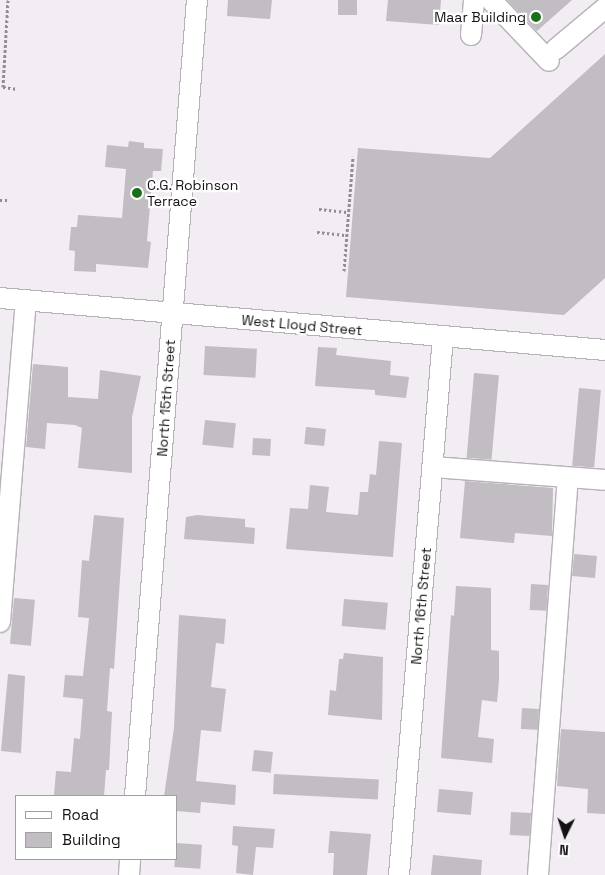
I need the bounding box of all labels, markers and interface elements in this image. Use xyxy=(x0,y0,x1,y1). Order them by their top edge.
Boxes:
place label: Maar Building xyxy=(434,9,526,25)
marker: Maar Building xyxy=(530,11,542,23)
place label: C.G. Robinson Terrace xyxy=(147,177,239,210)
marker: C.G. Robinson Terrace xyxy=(131,187,143,199)
street label: West Lloyd Street xyxy=(241,311,363,339)
street label: North 15th Street xyxy=(154,339,178,457)
street label: North 16th Street xyxy=(408,547,434,665)
legend xyxy=(15,795,178,860)
text: Road xyxy=(62,805,99,824)
north arrow xyxy=(540,810,590,860)
text: Building xyxy=(62,830,121,849)
text: N xyxy=(559,841,569,859)

